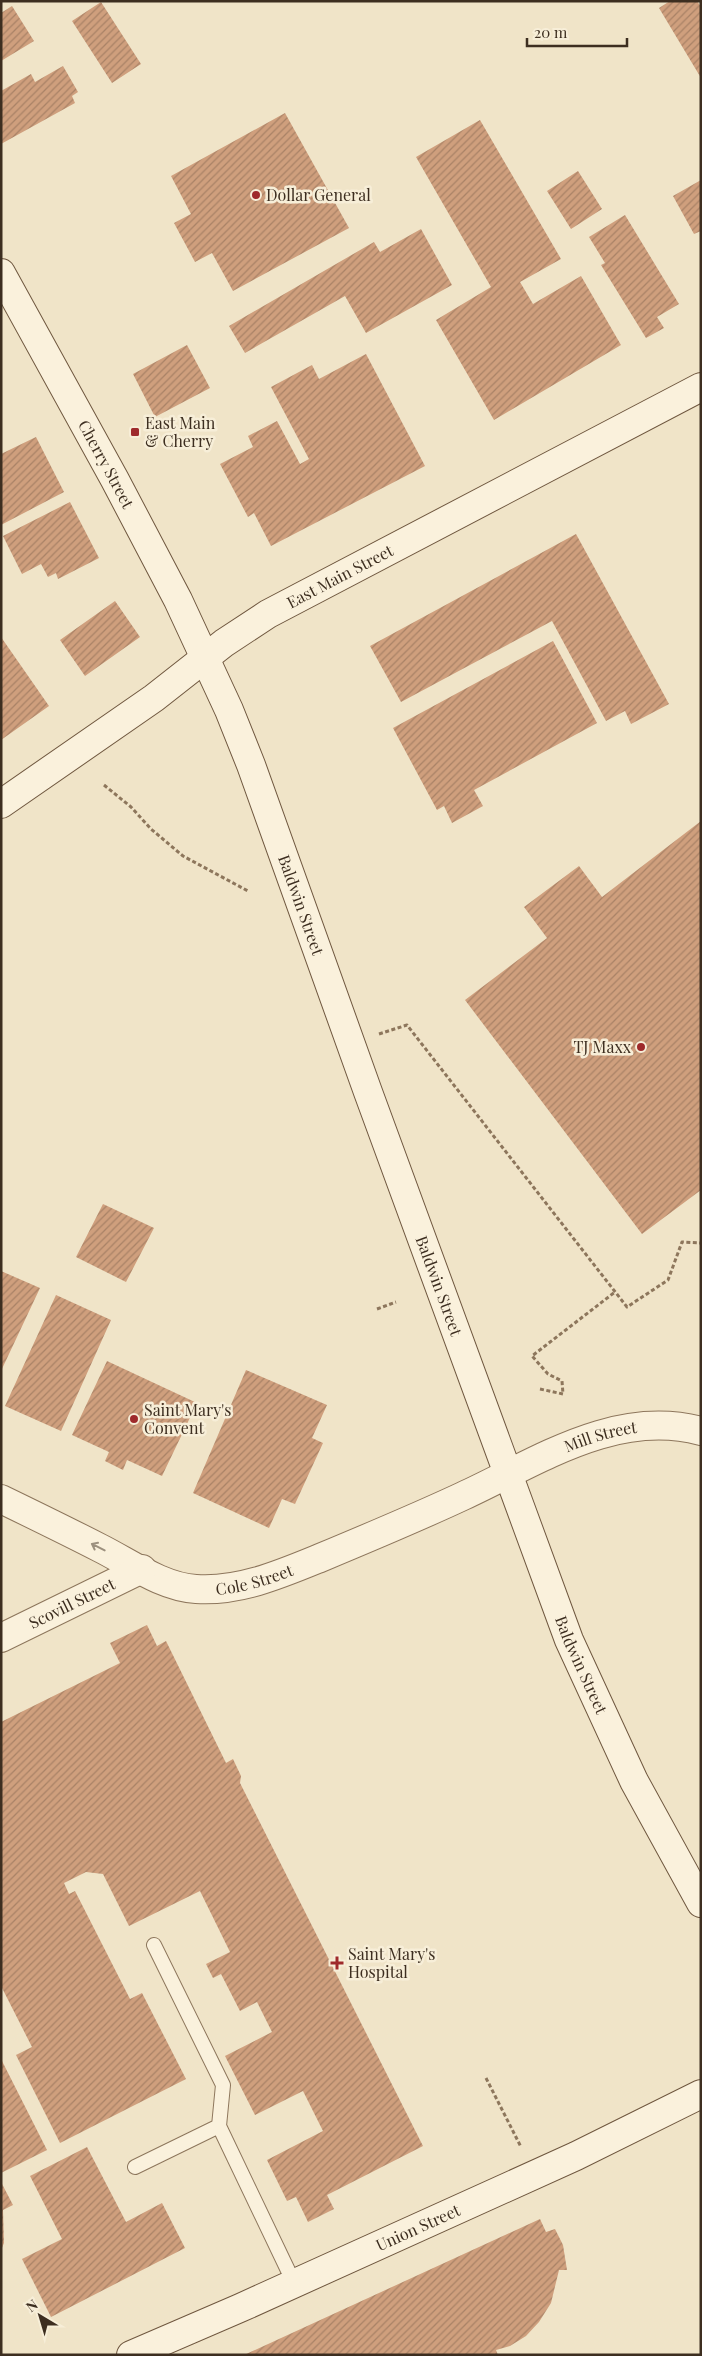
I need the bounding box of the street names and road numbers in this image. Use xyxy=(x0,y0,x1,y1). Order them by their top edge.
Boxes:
street label: Cherry Street xyxy=(74,416,139,512)
street label: East Main Street xyxy=(283,539,397,612)
street label: Baldwin Street xyxy=(274,852,329,958)
street label: Baldwin Street xyxy=(412,1233,468,1339)
street label: Mill Street xyxy=(561,1416,638,1456)
street label: Cole Street xyxy=(215,1559,296,1599)
street label: Scovill Street xyxy=(25,1573,119,1633)
street label: Baldwin Street xyxy=(551,1613,613,1717)
street label: Union Street xyxy=(372,2199,463,2255)

